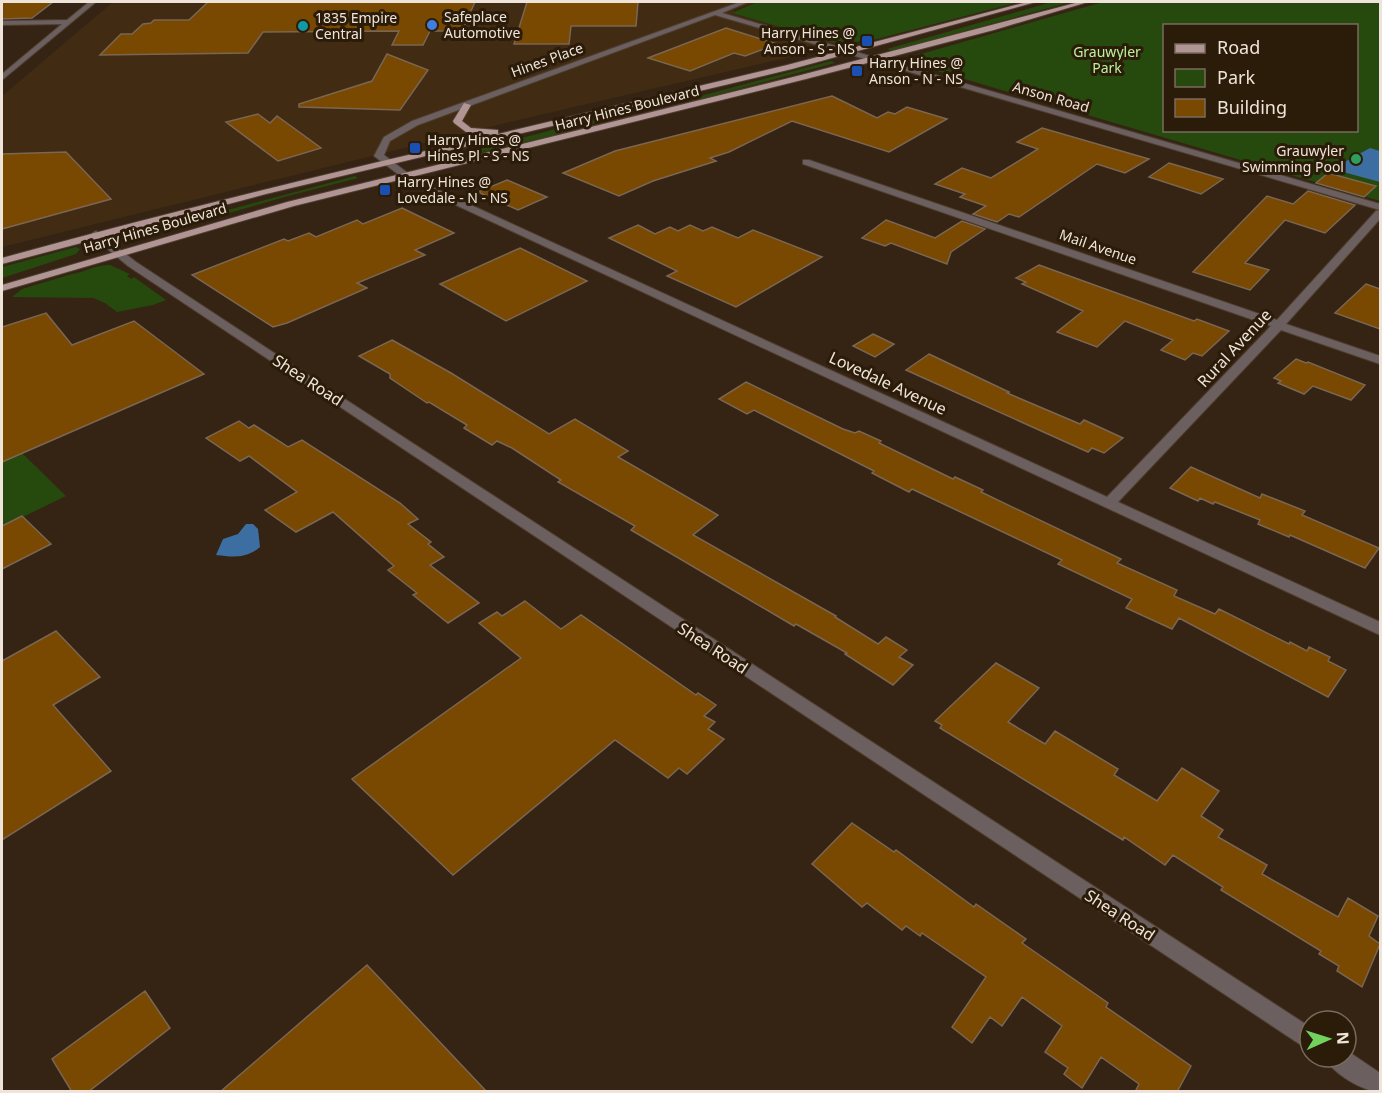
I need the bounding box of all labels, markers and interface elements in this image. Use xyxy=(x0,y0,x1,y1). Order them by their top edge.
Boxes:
place label: Safeplace Automotive xyxy=(444,7,520,42)
place label: 1835 Empire Central xyxy=(315,8,397,43)
marker: Safeplace Automotive xyxy=(425,18,439,32)
marker: 1835 Empire Central xyxy=(296,19,310,33)
place label: Harry Hines @ Anson - S - NS xyxy=(761,23,855,58)
legend xyxy=(1163,24,1358,132)
marker: Harry Hines @ Anson - S - NS xyxy=(860,34,874,48)
text: Road xyxy=(1217,35,1260,59)
street label: Hines Place xyxy=(508,38,586,81)
park label: Grauwyler Park xyxy=(1073,42,1141,77)
place label: Harry Hines @ Anson - N - NS xyxy=(869,53,963,88)
marker: Harry Hines @ Anson - N - NS xyxy=(850,64,864,78)
text: Park xyxy=(1217,65,1255,89)
street label: Anson Road xyxy=(1011,77,1092,117)
street label: Harry Hines Boulevard xyxy=(553,80,701,135)
text: Building xyxy=(1217,95,1287,119)
place label: Harry Hines @ Hines Pl - S - NS xyxy=(427,130,530,165)
marker: Harry Hines @ Hines Pl - S - NS xyxy=(408,141,422,155)
place label: Grauwyler Swimming Pool xyxy=(1242,141,1344,176)
marker: Grauwyler Swimming Pool xyxy=(1349,152,1363,166)
place label: Harry Hines @ Lovedale - N - NS xyxy=(397,172,508,207)
marker: Harry Hines @ Lovedale - N - NS xyxy=(378,183,392,197)
street label: Harry Hines Boulevard xyxy=(81,198,229,257)
street label: Mail Avenue xyxy=(1057,224,1139,269)
street label: Rural Avenue xyxy=(1192,304,1276,392)
street label: Lovedale Avenue xyxy=(826,346,950,420)
street label: Shea Road xyxy=(269,349,347,411)
street label: Shea Road xyxy=(674,617,752,679)
street label: Shea Road xyxy=(1081,884,1159,946)
north arrow xyxy=(1298,1009,1358,1069)
text: N xyxy=(1332,1031,1354,1045)

